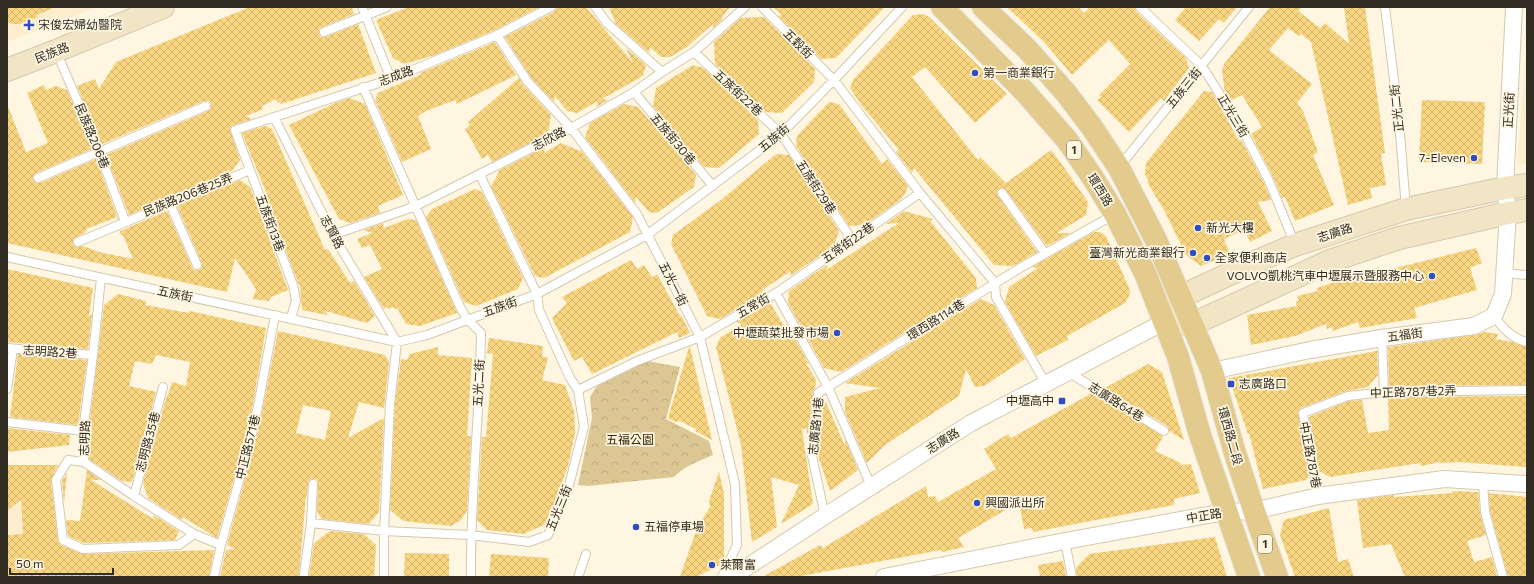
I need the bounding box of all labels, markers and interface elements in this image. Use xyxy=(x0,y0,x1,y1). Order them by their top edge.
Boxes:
place label: 宋俊宏婦幼醫院 xyxy=(38,17,122,31)
marker: 宋俊宏婦幼醫院 xyxy=(23,19,35,31)
street label: 五穀街 xyxy=(781,26,816,61)
street label: 民族路 xyxy=(32,39,71,65)
street label: 志成路 xyxy=(376,62,415,88)
street label: 五族三街 xyxy=(1163,64,1204,110)
place label: 第一商業銀行 xyxy=(983,65,1055,79)
street label: 五族街22巷 xyxy=(711,66,766,118)
marker: 第一商業銀行 xyxy=(970,68,980,78)
street label: 正光二街 xyxy=(1387,83,1405,133)
street label: 正光三街 xyxy=(1215,91,1252,140)
street label: 正光街 xyxy=(1500,92,1516,128)
street label: 民族路206巷 xyxy=(73,101,113,170)
street label: 五族街30巷 xyxy=(648,110,699,167)
street label: 五族街 xyxy=(755,120,792,154)
street label: 志欣路 xyxy=(529,124,568,153)
road number: 1 xyxy=(1067,141,1081,159)
place label: 7-Eleven xyxy=(1419,150,1466,164)
marker: 7-Eleven xyxy=(1469,153,1479,163)
street label: 五族街29巷 xyxy=(794,157,840,216)
street label: 民族路206巷25弄 xyxy=(141,170,234,218)
street label: 環西路 xyxy=(1085,170,1116,208)
street label: 五族街13巷 xyxy=(254,192,288,253)
street label: 志賢路 xyxy=(318,212,348,251)
street label: 五常街22巷 xyxy=(818,219,877,265)
place label: 新光大樓 xyxy=(1206,220,1254,234)
street label: 志廣路 xyxy=(1315,220,1354,244)
marker: 新光大樓 xyxy=(1193,223,1203,233)
place label: 臺灣新光商業銀行 xyxy=(1089,245,1185,259)
marker: 臺灣新光商業銀行 xyxy=(1188,248,1198,258)
place label: 全家便利商店 xyxy=(1215,250,1287,264)
marker: 全家便利商店 xyxy=(1202,253,1212,263)
street label: 五光一街 xyxy=(657,259,691,308)
place label: VOLVO凱桃汽車中壢展示暨服務中心 xyxy=(1227,268,1424,282)
marker: VOLVO凱桃汽車中壢展示暨服務中心 xyxy=(1427,271,1437,281)
street label: 五族街 xyxy=(156,282,194,304)
street label: 五常街 xyxy=(733,290,772,320)
street label: 五族街 xyxy=(480,293,519,319)
street label: 環西路114巷 xyxy=(904,296,967,342)
place label: 中壢蔬菜批發市場 xyxy=(733,325,829,339)
street label: 五福街 xyxy=(1386,325,1424,343)
marker: 中壢蔬菜批發市場 xyxy=(832,328,842,338)
street label: 志明路2巷 xyxy=(22,342,78,360)
street label: 五光二街 xyxy=(470,359,486,407)
place label: 志廣路口 xyxy=(1239,376,1287,390)
street label: 志廣路64巷 xyxy=(1086,379,1147,424)
marker: 志廣路口 xyxy=(1226,379,1236,389)
street label: 中正路787巷2弄 xyxy=(1369,382,1456,400)
place label: 中壢高中 xyxy=(1006,393,1054,407)
street label: 志廣路11巷 xyxy=(805,396,825,456)
marker: 中壢高中 xyxy=(1057,396,1067,406)
street label: 環西路二段 xyxy=(1216,405,1246,466)
street label: 志明路35巷 xyxy=(132,410,162,473)
street label: 中正路571巷 xyxy=(232,413,262,481)
street label: 志明路 xyxy=(76,420,92,456)
street label: 中正路787巷 xyxy=(1298,420,1324,489)
street label: 志廣路 xyxy=(923,425,961,456)
park label: 五福公園 xyxy=(606,432,654,446)
street label: 五光三街 xyxy=(543,483,574,533)
place label: 興國派出所 xyxy=(985,495,1045,509)
marker: 興國派出所 xyxy=(972,498,982,508)
street label: 中正路 xyxy=(1185,505,1223,525)
place label: 五福停車場 xyxy=(644,519,704,533)
marker: 五福停車場 xyxy=(631,522,641,532)
road number: 1 xyxy=(1258,535,1272,553)
scale bar xyxy=(10,550,113,576)
text: 50 m xyxy=(16,556,44,570)
place label: 萊爾富 xyxy=(720,557,756,571)
marker: 萊爾富 xyxy=(707,560,717,570)

